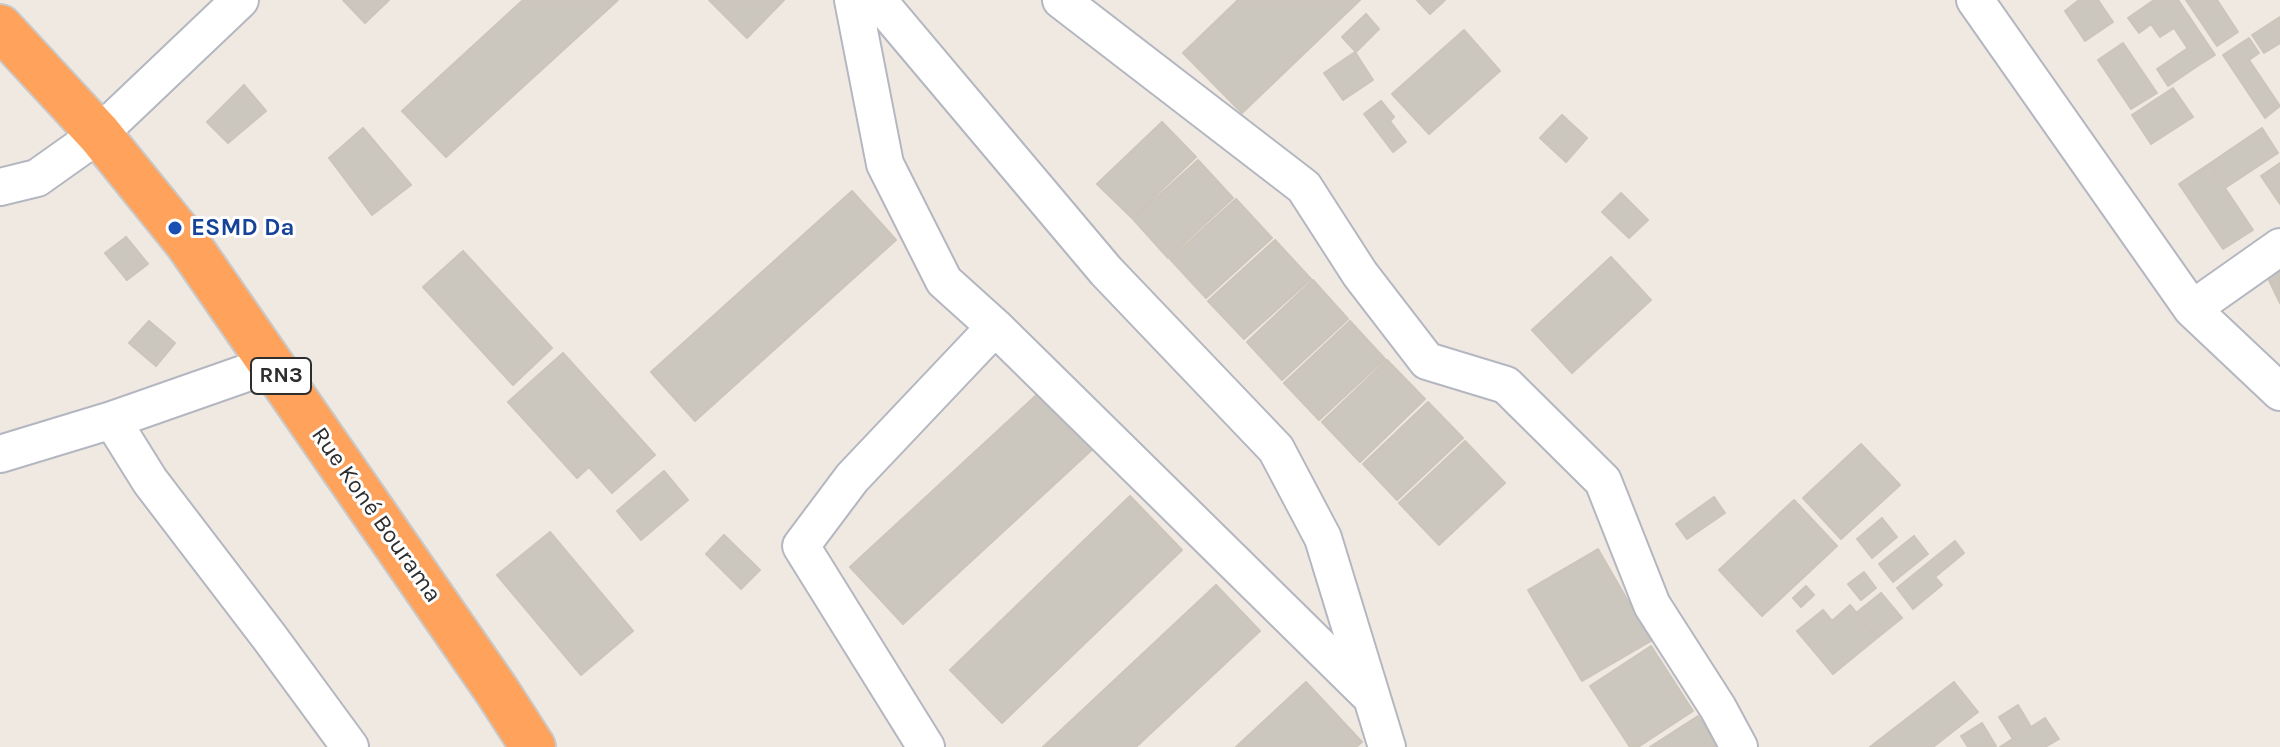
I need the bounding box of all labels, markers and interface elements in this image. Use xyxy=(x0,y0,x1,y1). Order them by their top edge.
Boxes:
place label: ESMD Da xyxy=(191,214,294,242)
marker: ESMD Da xyxy=(166,219,184,237)
road number: RN3 xyxy=(251,358,311,394)
street label: Rue Koné Bourama xyxy=(305,422,447,608)

